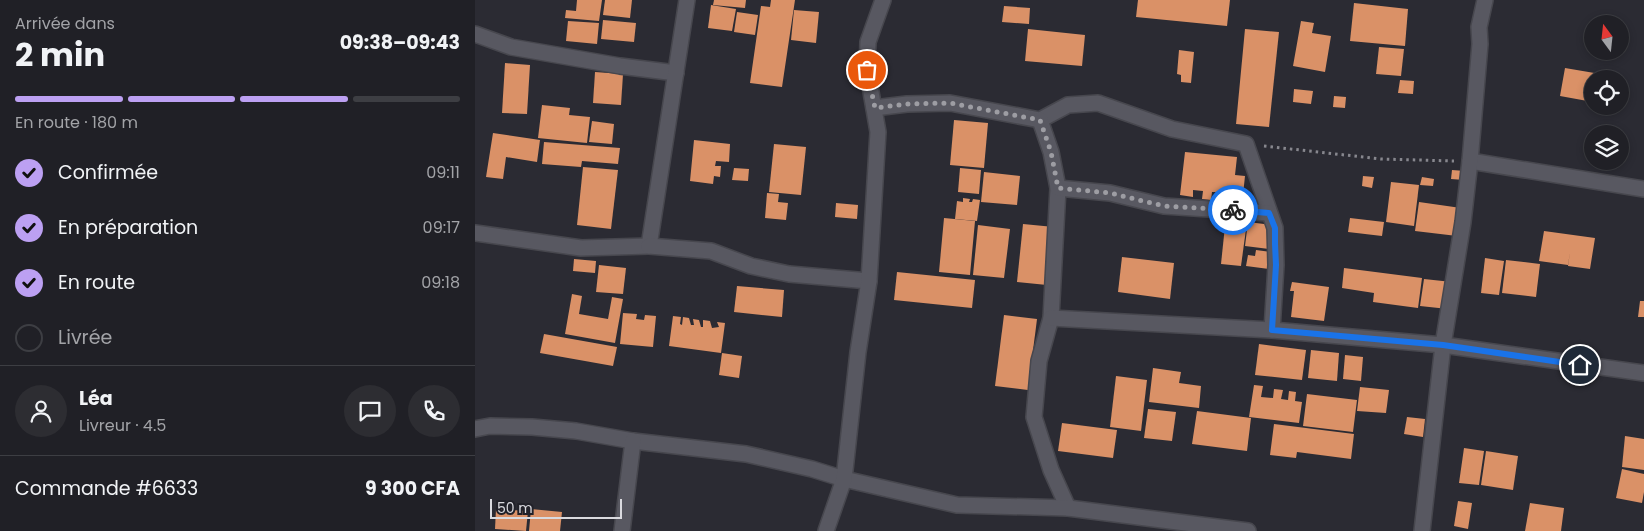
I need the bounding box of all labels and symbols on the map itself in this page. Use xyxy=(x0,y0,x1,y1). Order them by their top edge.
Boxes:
north arrow xyxy=(1584,15,1629,60)
pin xyxy=(846,49,888,91)
courier xyxy=(1208,185,1258,235)
pin xyxy=(1559,344,1601,386)
scale bar xyxy=(490,496,623,519)

